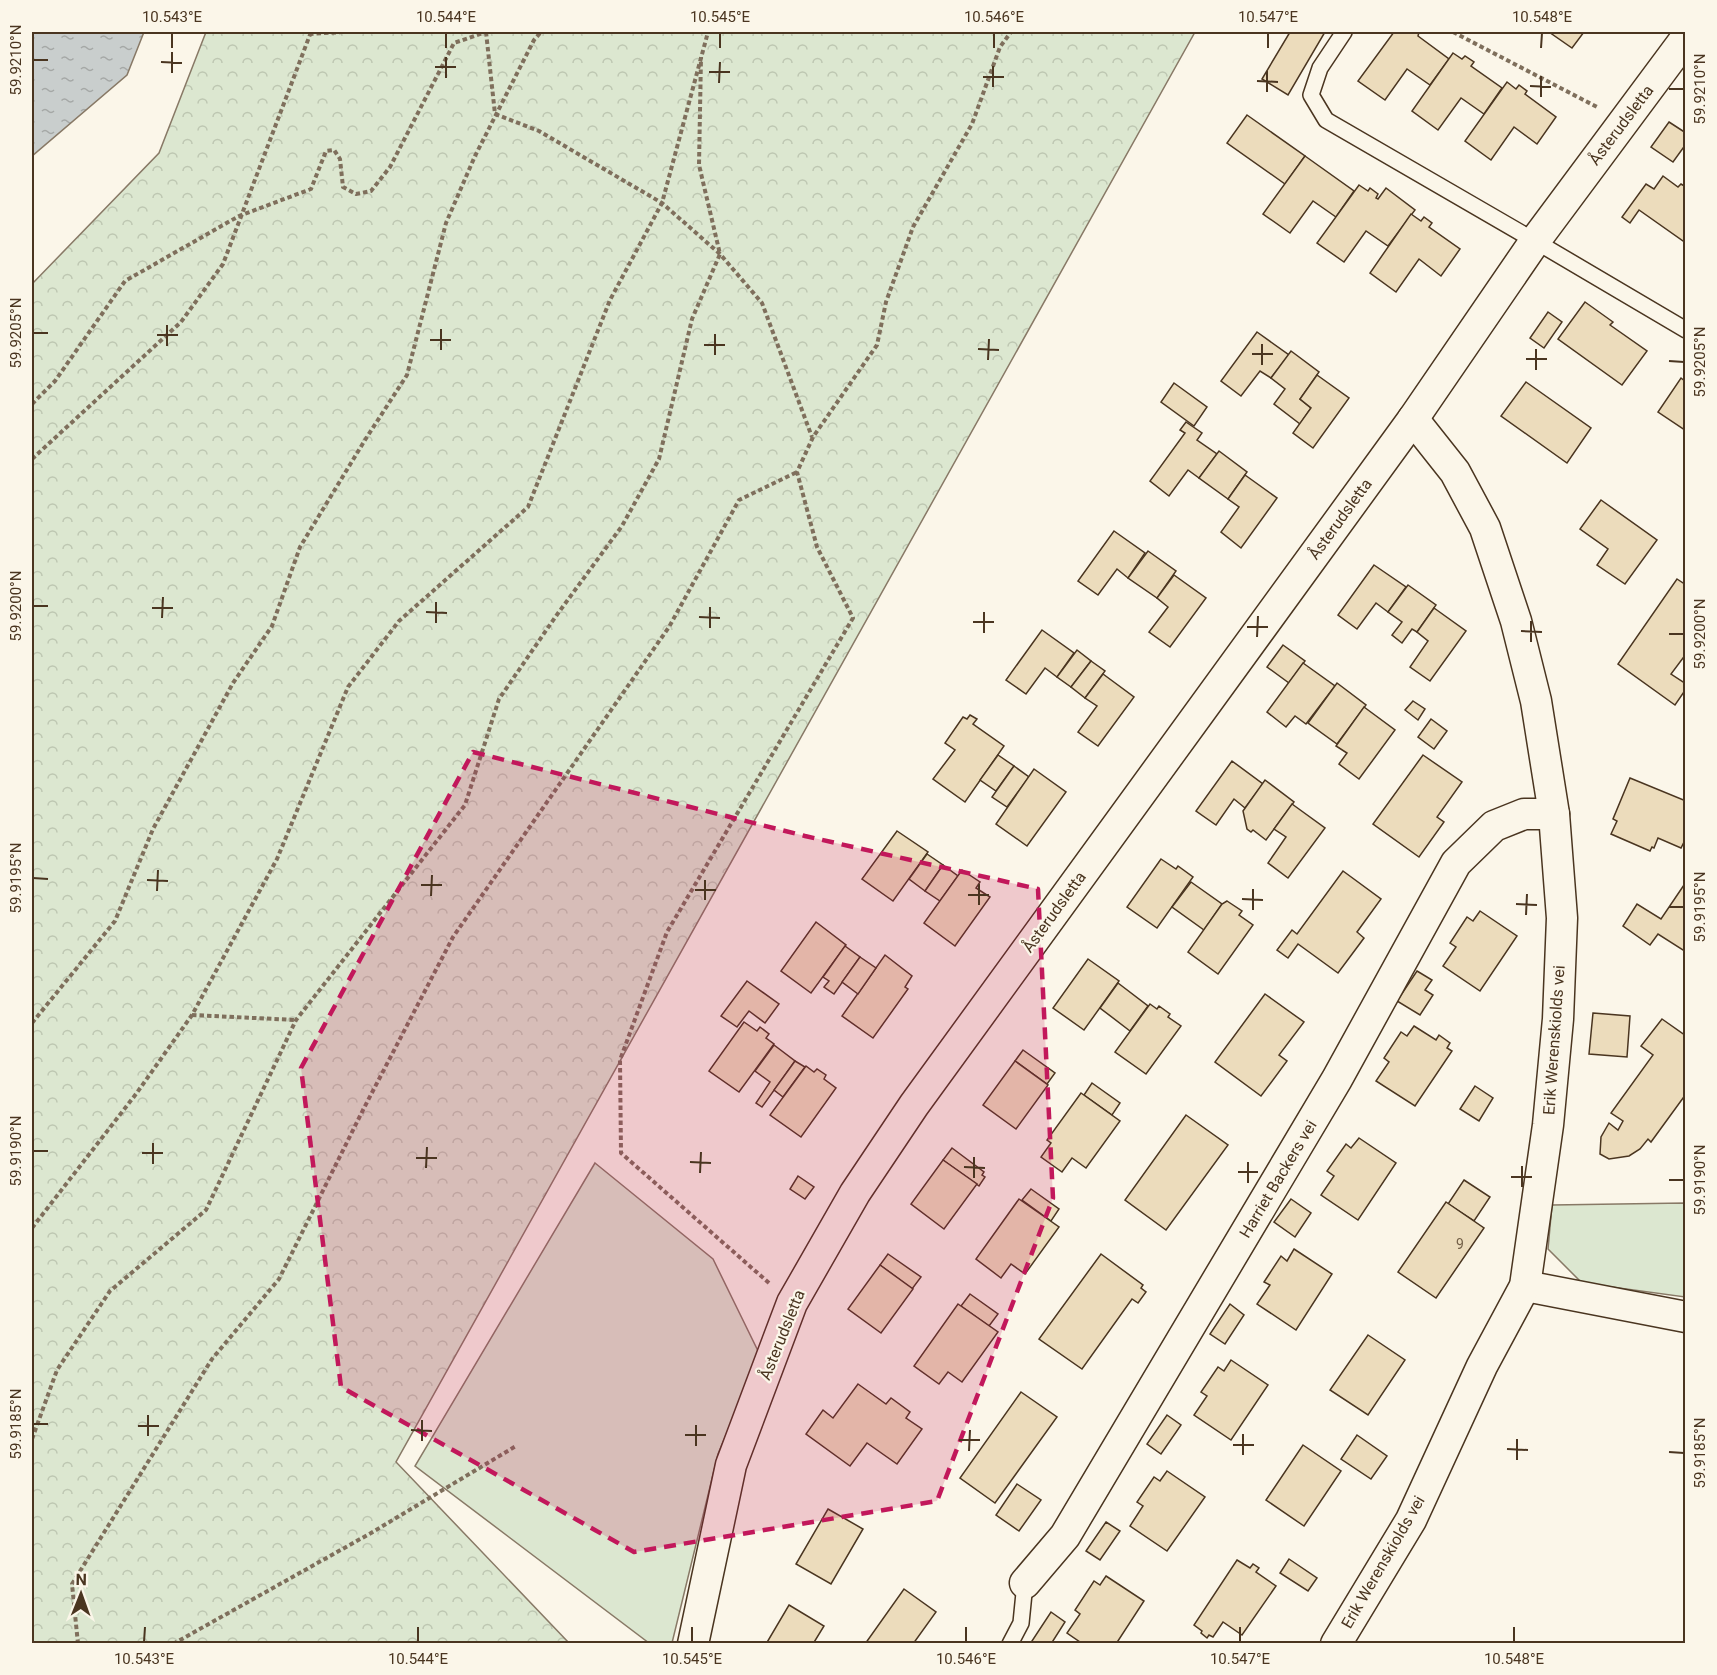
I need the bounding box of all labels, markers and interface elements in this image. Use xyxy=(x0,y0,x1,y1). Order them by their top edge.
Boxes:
text: 10.543°E xyxy=(142,8,203,26)
text: 10.544°E xyxy=(416,8,477,26)
text: 10.545°E xyxy=(690,8,751,26)
text: 10.546°E xyxy=(964,8,1025,26)
text: 10.547°E xyxy=(1238,8,1299,26)
text: 10.548°E xyxy=(1512,8,1573,26)
text: 59.9210°N xyxy=(7,25,25,95)
text: 59.9210°N xyxy=(1691,54,1709,124)
street label: Åsterudsletta xyxy=(1584,81,1657,169)
text: 59.9205°N xyxy=(7,298,25,368)
text: 59.9205°N xyxy=(1691,327,1709,397)
street label: Åsterudsletta xyxy=(1303,474,1376,563)
text: 59.9200°N xyxy=(7,571,25,641)
text: 59.9200°N xyxy=(1691,599,1709,669)
text: 59.9195°N xyxy=(7,843,25,913)
street label: Åsterudsletta xyxy=(1017,867,1090,956)
text: 59.9195°N xyxy=(1691,872,1709,942)
street label: Erik Werenskiolds vei xyxy=(1539,964,1569,1116)
text: 59.9190°N xyxy=(7,1116,25,1186)
street label: Harriet Backers vei xyxy=(1235,1117,1321,1241)
text: 59.9190°N xyxy=(1691,1145,1709,1215)
house number: 9 xyxy=(1456,1236,1464,1252)
street label: Åsterudsletta xyxy=(754,1287,809,1383)
text: 59.9185°N xyxy=(7,1389,25,1459)
text: 59.9185°N xyxy=(1691,1418,1709,1488)
street label: Erik Werenskiolds vei xyxy=(1337,1492,1429,1632)
north arrow xyxy=(51,1564,111,1624)
text: N xyxy=(75,1570,87,1589)
text: 10.543°E xyxy=(114,1650,175,1668)
text: 10.544°E xyxy=(388,1650,449,1668)
text: 10.545°E xyxy=(662,1650,723,1668)
text: 10.546°E xyxy=(936,1650,997,1668)
text: 10.547°E xyxy=(1210,1650,1271,1668)
text: 10.548°E xyxy=(1484,1650,1545,1668)

